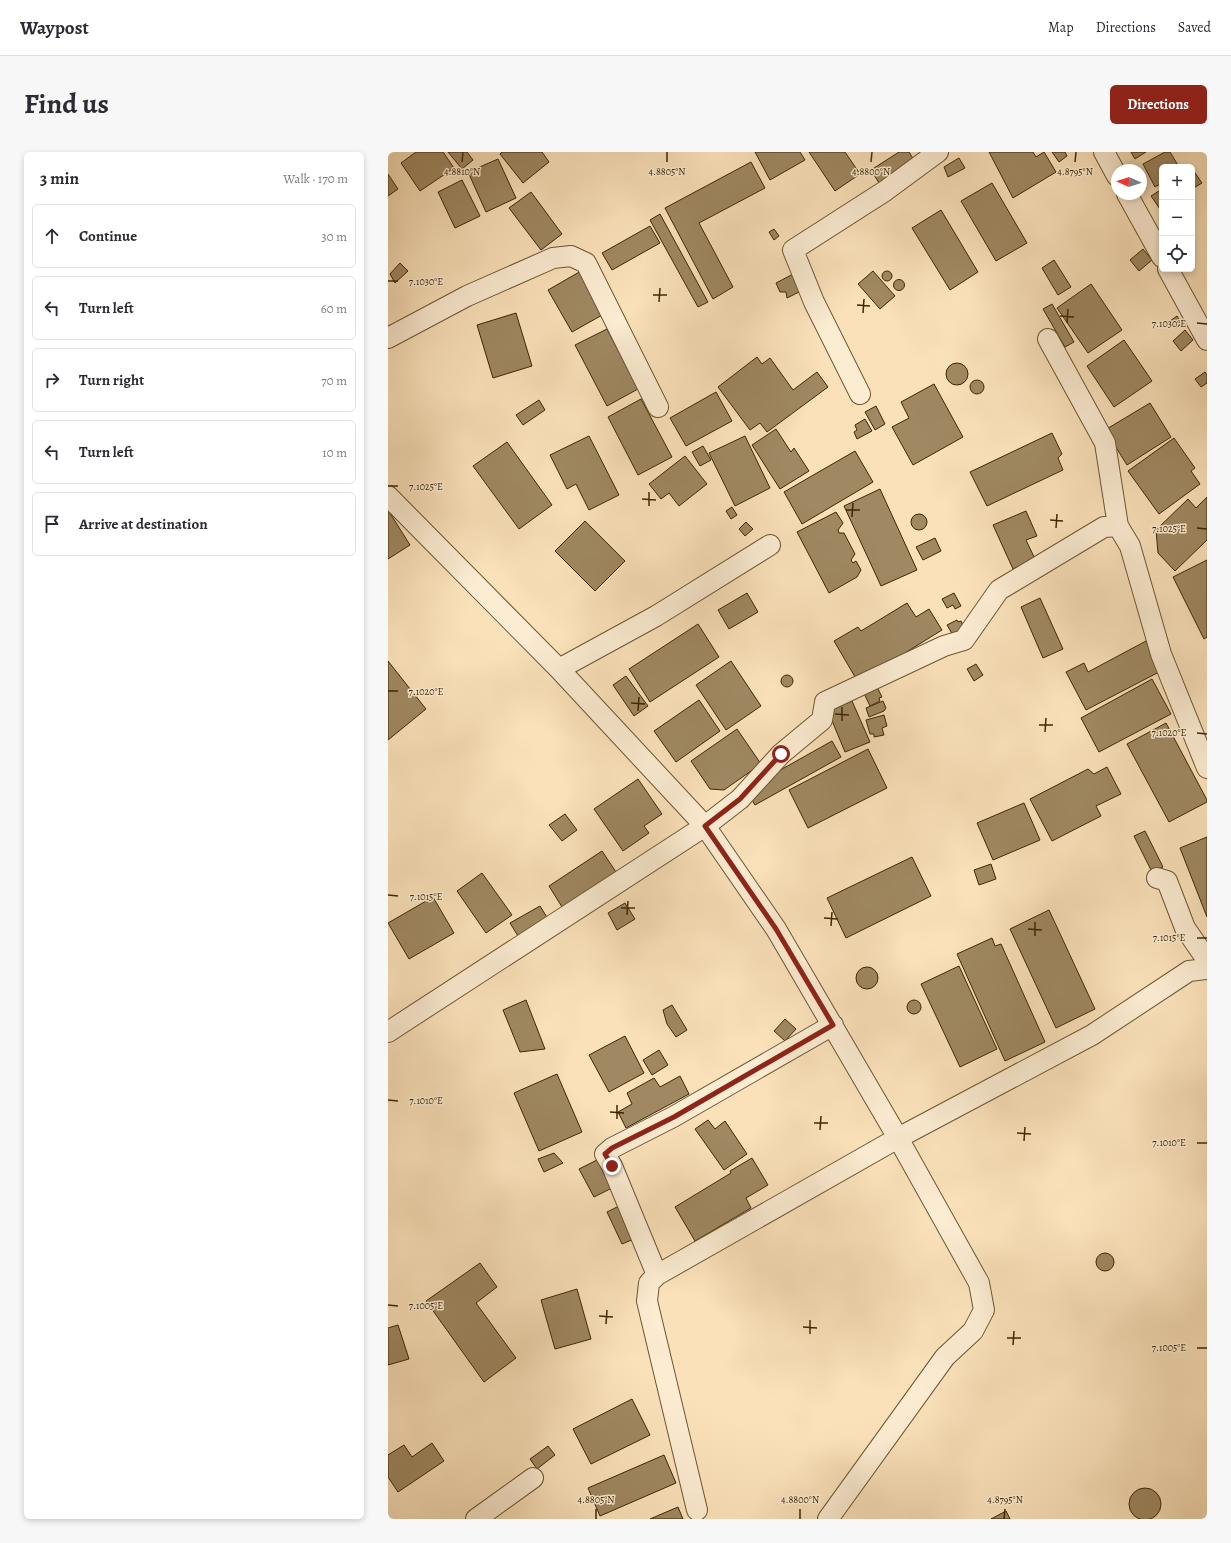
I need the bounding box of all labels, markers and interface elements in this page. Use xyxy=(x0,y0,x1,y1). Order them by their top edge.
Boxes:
text: Waypost xyxy=(20,15,89,41)
text: Map xyxy=(1048,18,1074,37)
text: Directions xyxy=(1096,18,1156,37)
text: Saved xyxy=(1178,18,1211,37)
text: Find us xyxy=(24,85,109,123)
button: Directions xyxy=(1110,85,1207,124)
north arrow xyxy=(1111,164,1147,200)
map controls xyxy=(1159,164,1195,272)
button: + xyxy=(1159,164,1195,200)
text: 4.8810°N xyxy=(444,165,480,178)
text: 4.8805°N xyxy=(648,165,686,178)
text: 4.8800°N xyxy=(852,165,890,178)
text: 4.8795°N xyxy=(1057,165,1093,178)
text: 3 min xyxy=(40,167,79,190)
text: Walk · 170 m xyxy=(283,170,348,187)
button: − xyxy=(1159,200,1195,236)
icon: ahead xyxy=(41,225,63,247)
text: Continue xyxy=(79,226,137,246)
text: 30 m xyxy=(321,228,347,245)
button: locate xyxy=(1159,236,1195,272)
text: 7.1030°E xyxy=(409,275,443,288)
icon: left xyxy=(41,297,63,319)
text: Turn left xyxy=(79,298,134,318)
text: 60 m xyxy=(321,300,347,317)
text: 7.1030°E xyxy=(1152,317,1186,330)
icon: right xyxy=(41,369,63,391)
text: Turn right xyxy=(79,370,144,390)
text: 70 m xyxy=(321,372,347,389)
icon: left xyxy=(41,441,63,463)
text: Turn left xyxy=(79,442,134,462)
text: 10 m xyxy=(322,444,347,461)
text: 7.1025°E xyxy=(409,480,443,493)
icon: arrive xyxy=(41,513,63,535)
text: Arrive at destination xyxy=(79,514,208,534)
text: 7.1025°E xyxy=(1152,522,1186,535)
text: 7.1020°E xyxy=(408,685,444,698)
text: 7.1020°E xyxy=(1151,726,1187,739)
route start xyxy=(772,745,790,763)
text: 7.1015°E xyxy=(410,890,442,903)
text: 7.1015°E xyxy=(1153,931,1185,944)
text: 7.1010°E xyxy=(409,1094,443,1107)
text: 7.1010°E xyxy=(1152,1136,1186,1149)
route end xyxy=(603,1157,621,1175)
text: 7.1005°E xyxy=(409,1299,443,1312)
text: 7.1005°E xyxy=(1152,1341,1186,1354)
text: 4.8805°N xyxy=(577,1493,615,1506)
text: 4.8800°N xyxy=(781,1493,819,1506)
text: 4.8795°N xyxy=(987,1493,1023,1506)

